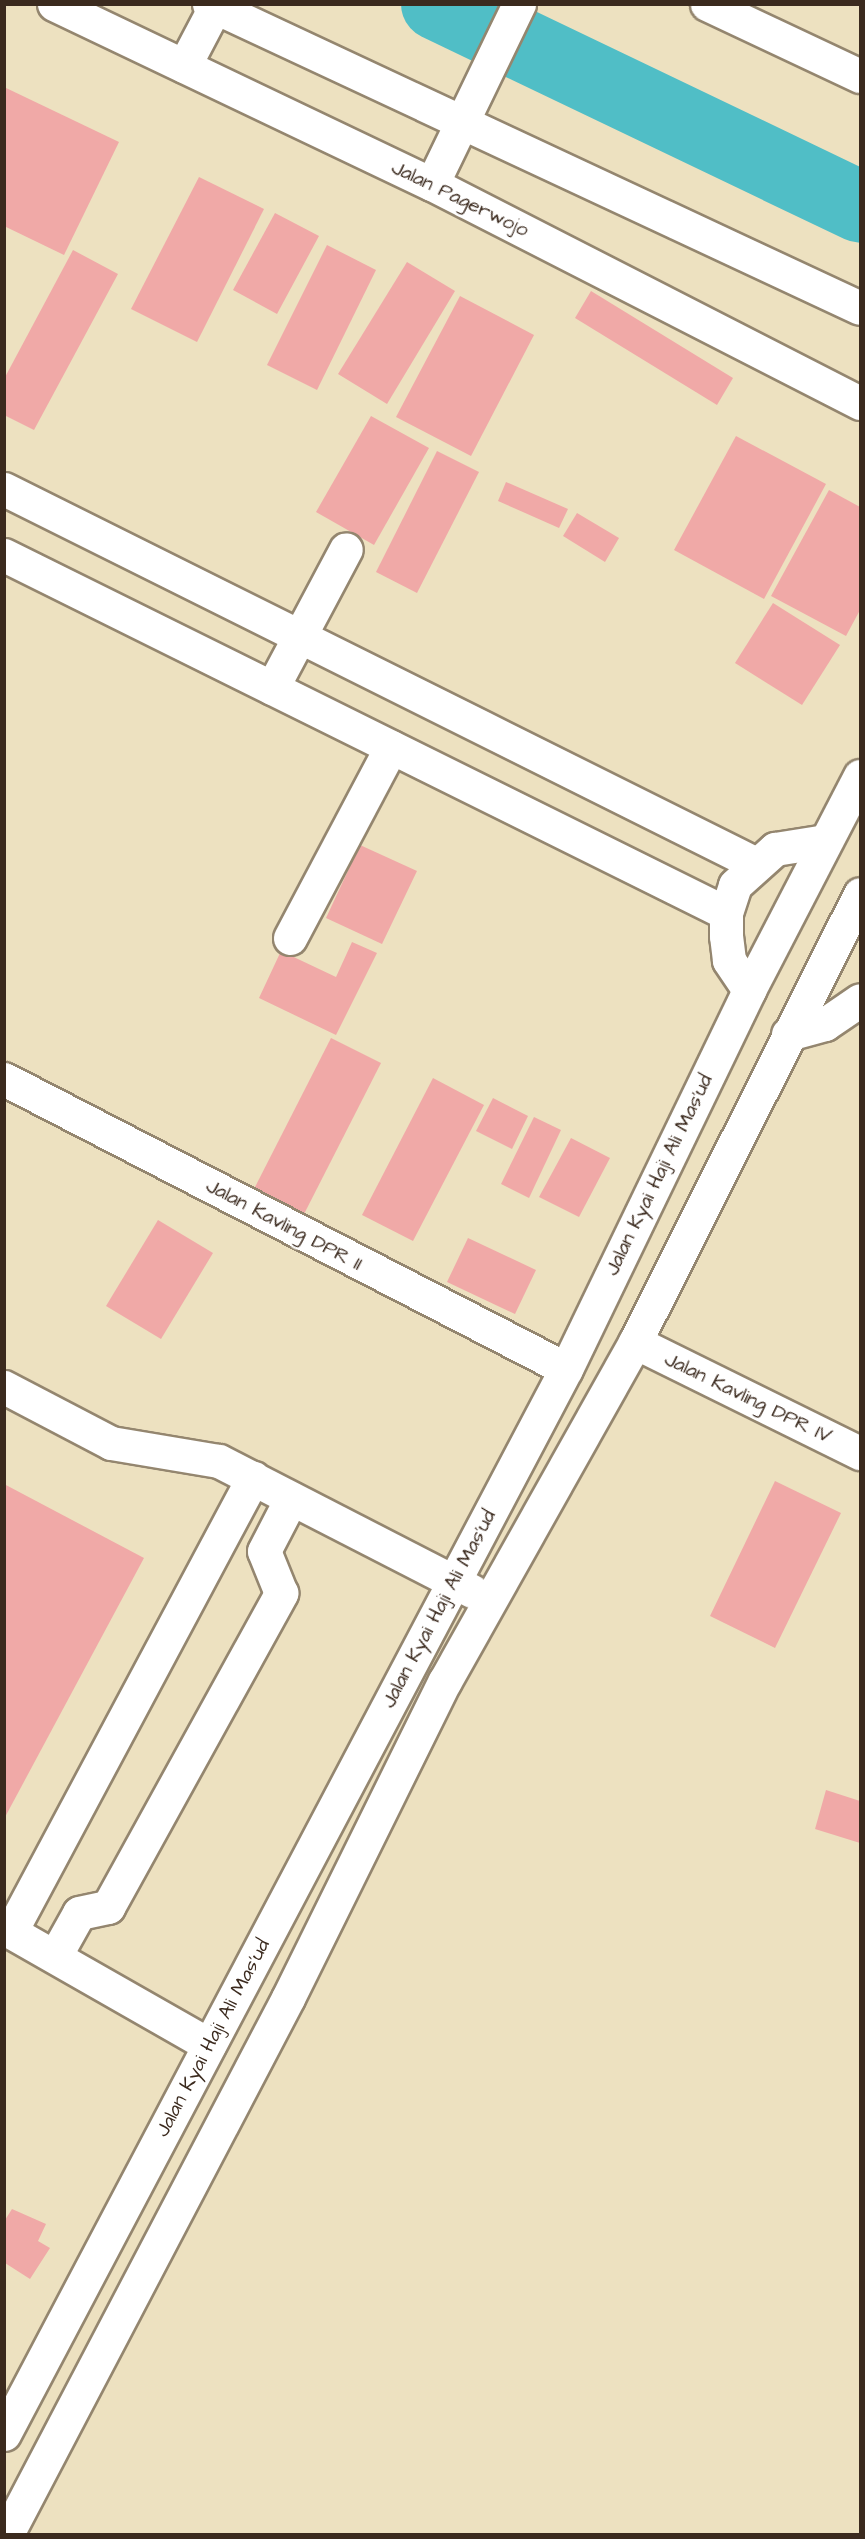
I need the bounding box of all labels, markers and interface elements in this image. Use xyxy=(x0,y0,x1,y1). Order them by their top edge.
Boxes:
street label: Jalan Pagerwojo xyxy=(388,155,532,243)
street label: Jalan Kyai Haji Ali Mas'ud xyxy=(600,1071,718,1279)
street label: Jalan Kavling DPR II xyxy=(202,1174,366,1276)
street label: Jalan Kavling DPR IV xyxy=(661,1347,835,1449)
street label: Jalan Kyai Haji Ali Mas'ud xyxy=(377,1506,501,1712)
street label: Jalan Kyai Haji Ali Mas'ud xyxy=(151,1935,275,2141)

